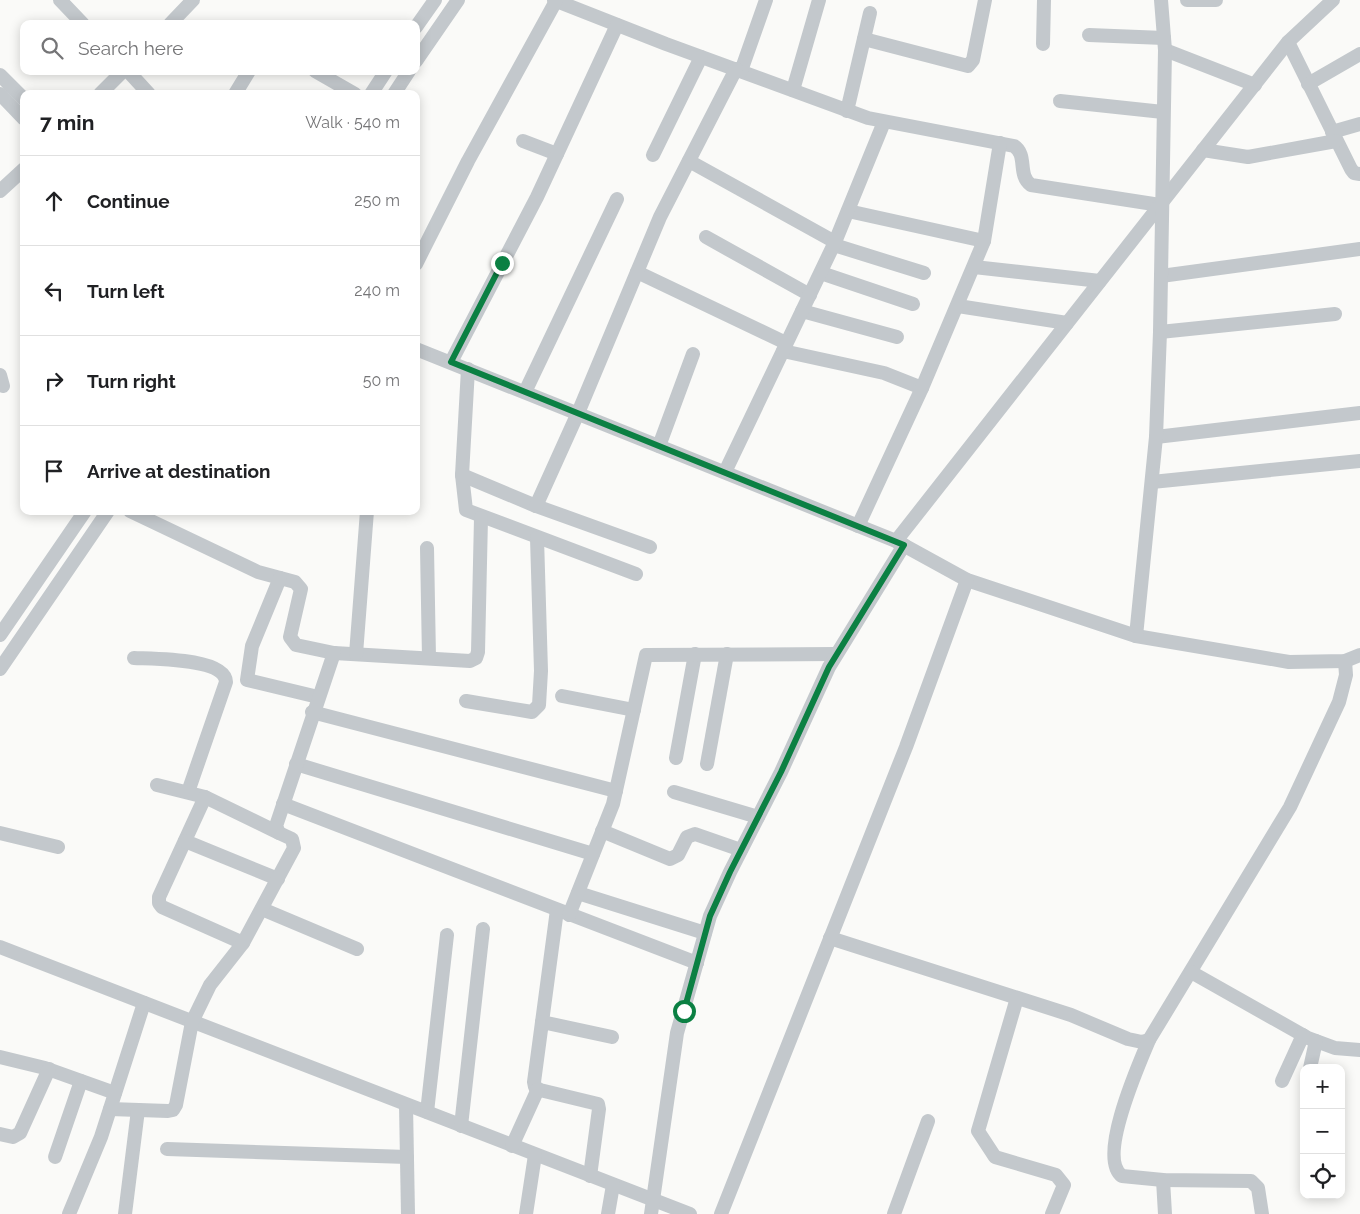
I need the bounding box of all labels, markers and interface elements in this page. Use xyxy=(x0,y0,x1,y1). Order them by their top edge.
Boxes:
search box xyxy=(20,20,420,75)
icon: search xyxy=(38,34,66,62)
text: Search here xyxy=(78,37,184,59)
text: 7 min xyxy=(40,110,94,135)
text: Walk · 540 m xyxy=(305,113,400,132)
icon: ahead xyxy=(40,187,68,215)
text: Continue xyxy=(87,190,170,212)
text: 250 m xyxy=(354,191,400,210)
route end xyxy=(491,252,514,275)
icon: left xyxy=(40,277,68,305)
text: Turn left xyxy=(87,280,164,302)
text: 240 m xyxy=(354,281,400,300)
icon: right xyxy=(40,367,68,395)
text: Turn right xyxy=(87,370,176,392)
text: 50 m xyxy=(363,371,400,390)
icon: arrive xyxy=(40,457,68,485)
text: Arrive at destination xyxy=(87,460,271,482)
route start xyxy=(673,1000,696,1023)
map controls xyxy=(1300,1064,1345,1199)
button: + xyxy=(1300,1064,1345,1109)
button: − xyxy=(1300,1109,1345,1154)
button: locate xyxy=(1300,1154,1345,1199)

